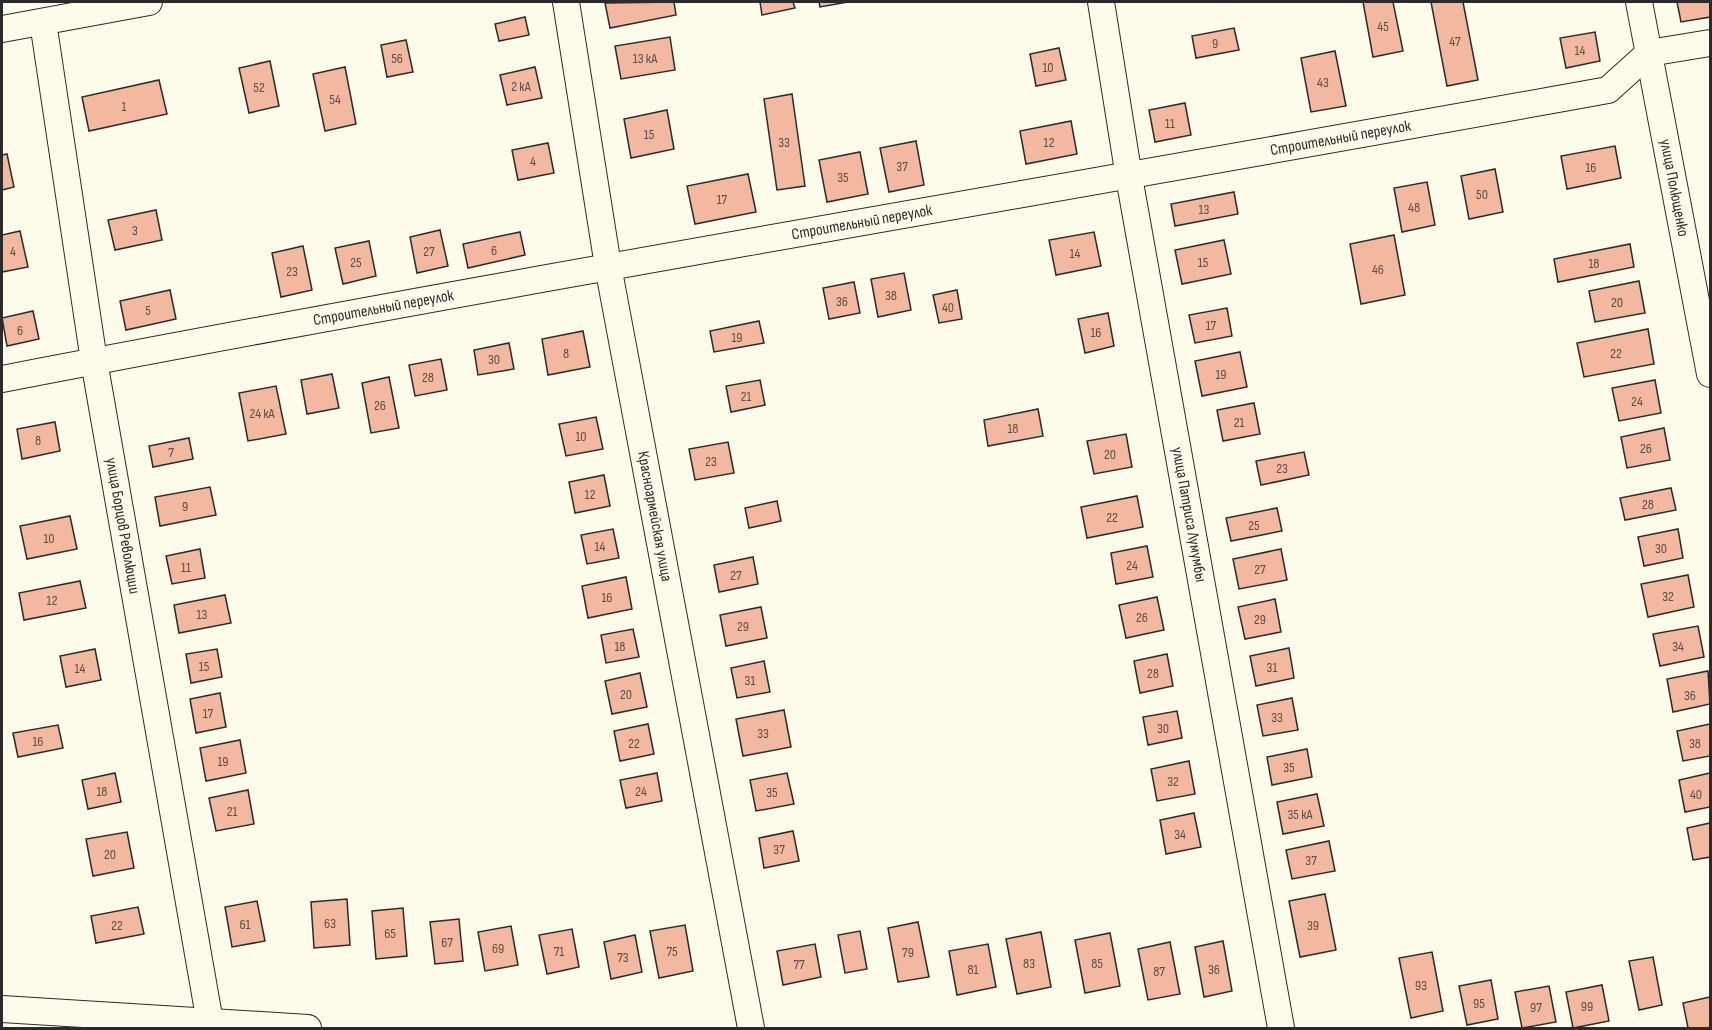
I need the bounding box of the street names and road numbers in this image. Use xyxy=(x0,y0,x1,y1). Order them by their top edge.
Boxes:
street label: Строительный переулок xyxy=(1269,116,1413,160)
street label: улица Полющенко xyxy=(1656,137,1693,238)
street label: Строительный переулок xyxy=(790,200,934,244)
street label: Строительный переулок xyxy=(312,285,456,330)
street label: улица Патриса Лумумбы xyxy=(1168,445,1211,583)
street label: Красноармейская улица xyxy=(633,450,676,583)
street label: улица Борцов Революции xyxy=(102,456,144,595)

